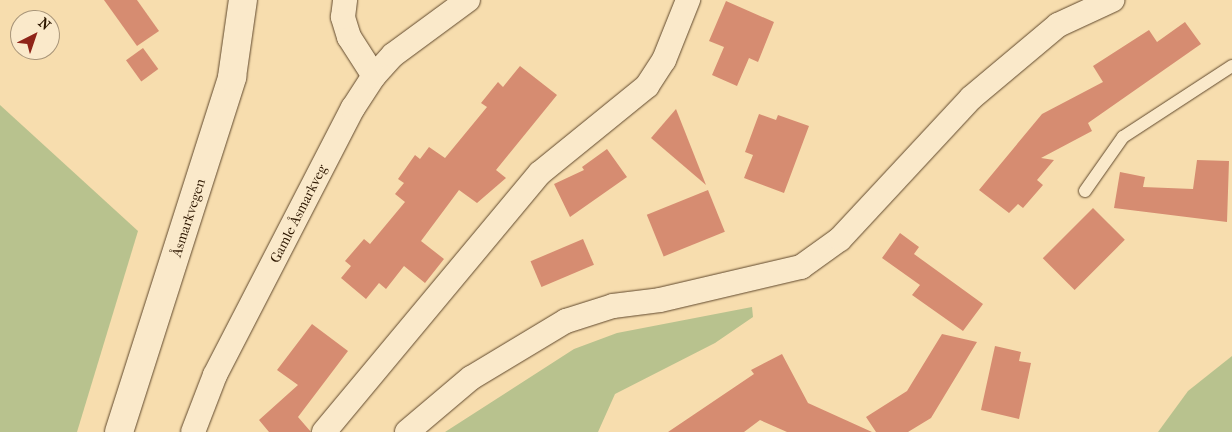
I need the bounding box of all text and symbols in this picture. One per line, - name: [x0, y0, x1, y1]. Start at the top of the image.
- north arrow: [10, 10, 60, 60]
- text: N: [35, 14, 54, 34]
- street label: Gamle Åsmarkveg: [267, 162, 331, 266]
- street label: Åsmarkvegen: [168, 177, 210, 259]

